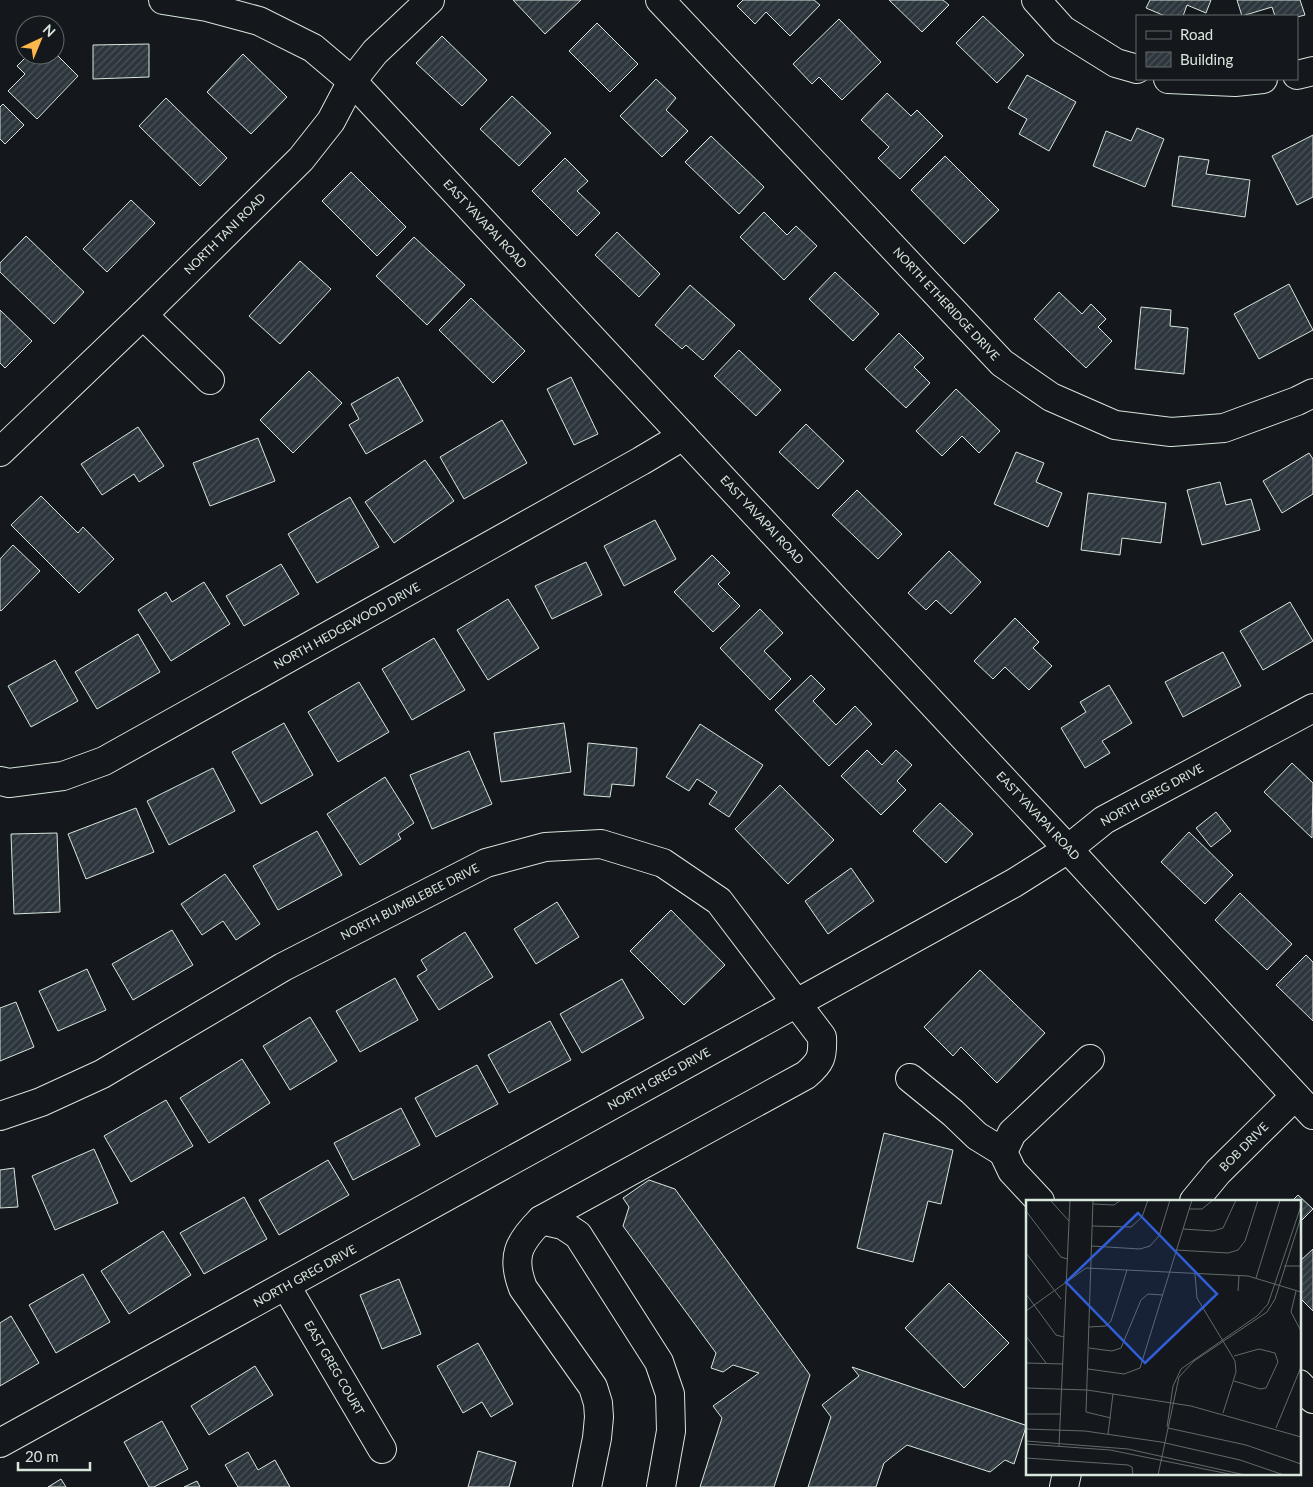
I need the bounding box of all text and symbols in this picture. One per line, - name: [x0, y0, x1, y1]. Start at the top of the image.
- north arrow: [15, 15, 65, 65]
- legend: [1136, 15, 1298, 80]
- text: N: [40, 20, 59, 40]
- text: Road: [1180, 25, 1213, 43]
- text: Building: [1180, 50, 1233, 68]
- street label: EAST YAVAPAI ROAD: [440, 176, 530, 271]
- street label: NORTH TANI ROAD: [181, 190, 268, 277]
- street label: NORTH ETHERIDGE DRIVE: [890, 244, 1003, 363]
- street label: EAST YAVAPAI ROAD: [717, 472, 807, 567]
- street label: NORTH HEDGEWOOD DRIVE: [271, 579, 423, 672]
- street label: NORTH GREG DRIVE: [1098, 760, 1206, 829]
- street label: EAST YAVAPAI ROAD: [993, 768, 1083, 863]
- street label: NORTH BUMBLEBEE DRIVE: [338, 860, 482, 943]
- street label: NORTH GREG DRIVE: [605, 1044, 713, 1113]
- street label: BOB DRIVE: [1216, 1119, 1271, 1174]
- inset map: [1026, 1200, 1300, 1474]
- street label: NORTH GREG DRIVE: [251, 1241, 359, 1310]
- street label: EAST GREG COURT: [301, 1318, 368, 1418]
- scale bar: [18, 1440, 90, 1472]
- text: 20 m: [25, 1447, 59, 1465]

